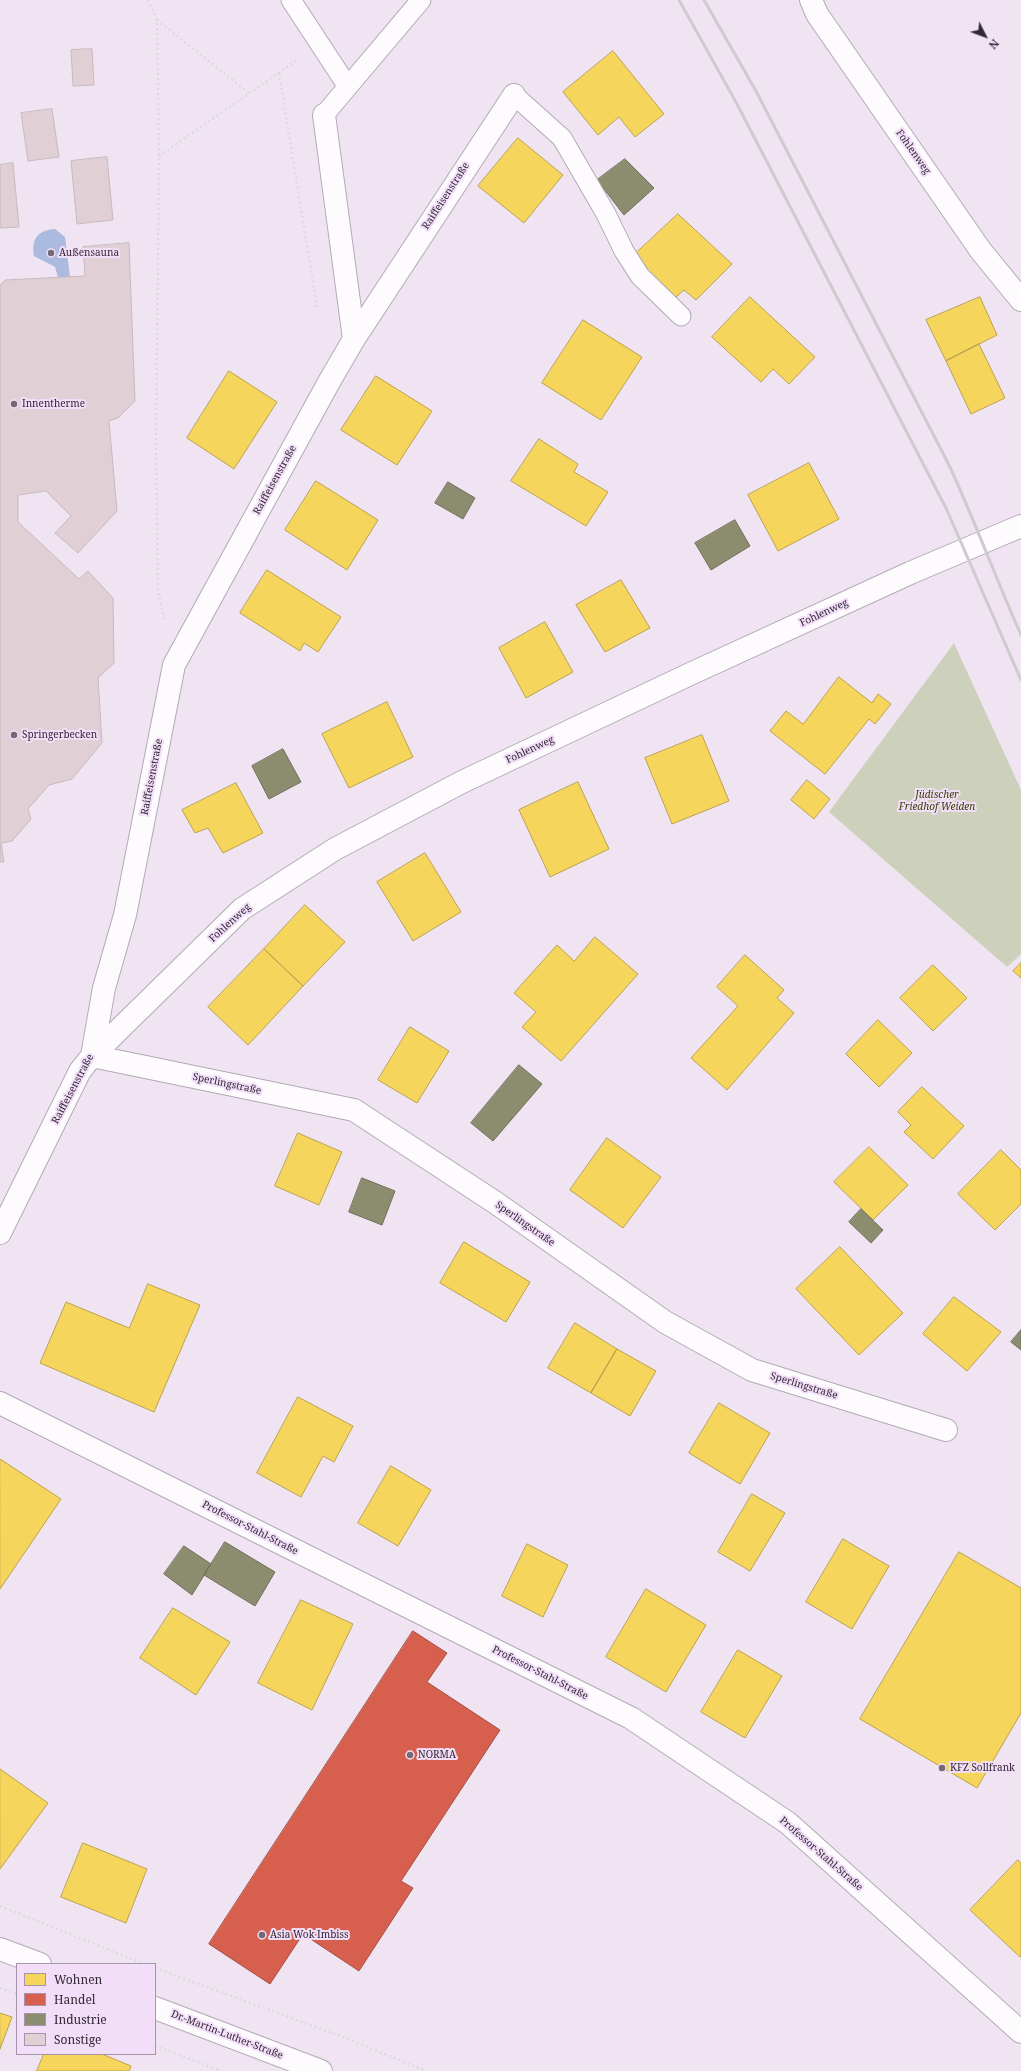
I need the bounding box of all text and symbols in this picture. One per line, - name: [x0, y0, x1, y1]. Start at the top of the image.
- north arrow: [965, 16, 1005, 56]
- text: N: [986, 36, 1003, 53]
- street label: Fohlenweg: [893, 127, 933, 177]
- street label: Raiffeisenstraße: [420, 160, 472, 232]
- place label: Außensauna: [59, 247, 119, 259]
- marker: Außensauna: [46, 248, 56, 258]
- place label: Innentherme: [22, 398, 85, 410]
- marker: Innentherme: [9, 399, 19, 409]
- street label: Raiffeisenstraße: [251, 443, 299, 517]
- street label: Fohlenweg: [798, 597, 850, 629]
- place label: Springerbecken: [22, 729, 97, 741]
- marker: Springerbecken: [9, 730, 19, 740]
- street label: Fohlenweg: [504, 734, 556, 766]
- street label: Raiffeisenstraße: [139, 738, 165, 816]
- park label: Jüdischer Friedhof Weiden: [899, 789, 975, 812]
- street label: Fohlenweg: [207, 901, 253, 945]
- street label: Raiffeisenstraße: [50, 1052, 96, 1126]
- street label: Sperlingstraße: [192, 1071, 262, 1097]
- street label: Sperlingstraße: [493, 1199, 557, 1249]
- street label: Sperlingstraße: [769, 1370, 839, 1402]
- street label: Professor-Stahl-Straße: [200, 1499, 300, 1557]
- street label: Professor-Stahl-Straße: [490, 1644, 590, 1702]
- place label: NORMA: [418, 1749, 456, 1761]
- marker: NORMA: [405, 1750, 415, 1760]
- place label: KFZ Sollfrank: [950, 1762, 1015, 1774]
- marker: KFZ Sollfrank: [937, 1763, 947, 1773]
- street label: Professor-Stahl-Straße: [777, 1815, 865, 1893]
- place label: Asia Wok Imbiss: [270, 1929, 349, 1941]
- marker: Asia Wok Imbiss: [257, 1930, 267, 1940]
- legend: [16, 1963, 156, 2055]
- text: Wohnen: [54, 1971, 102, 1988]
- text: Handel: [54, 1991, 96, 2008]
- street label: Dr.-Martin-Luther-Straße: [169, 2008, 285, 2062]
- text: Industrie: [54, 2011, 107, 2028]
- text: Sonstige: [54, 2031, 102, 2048]

